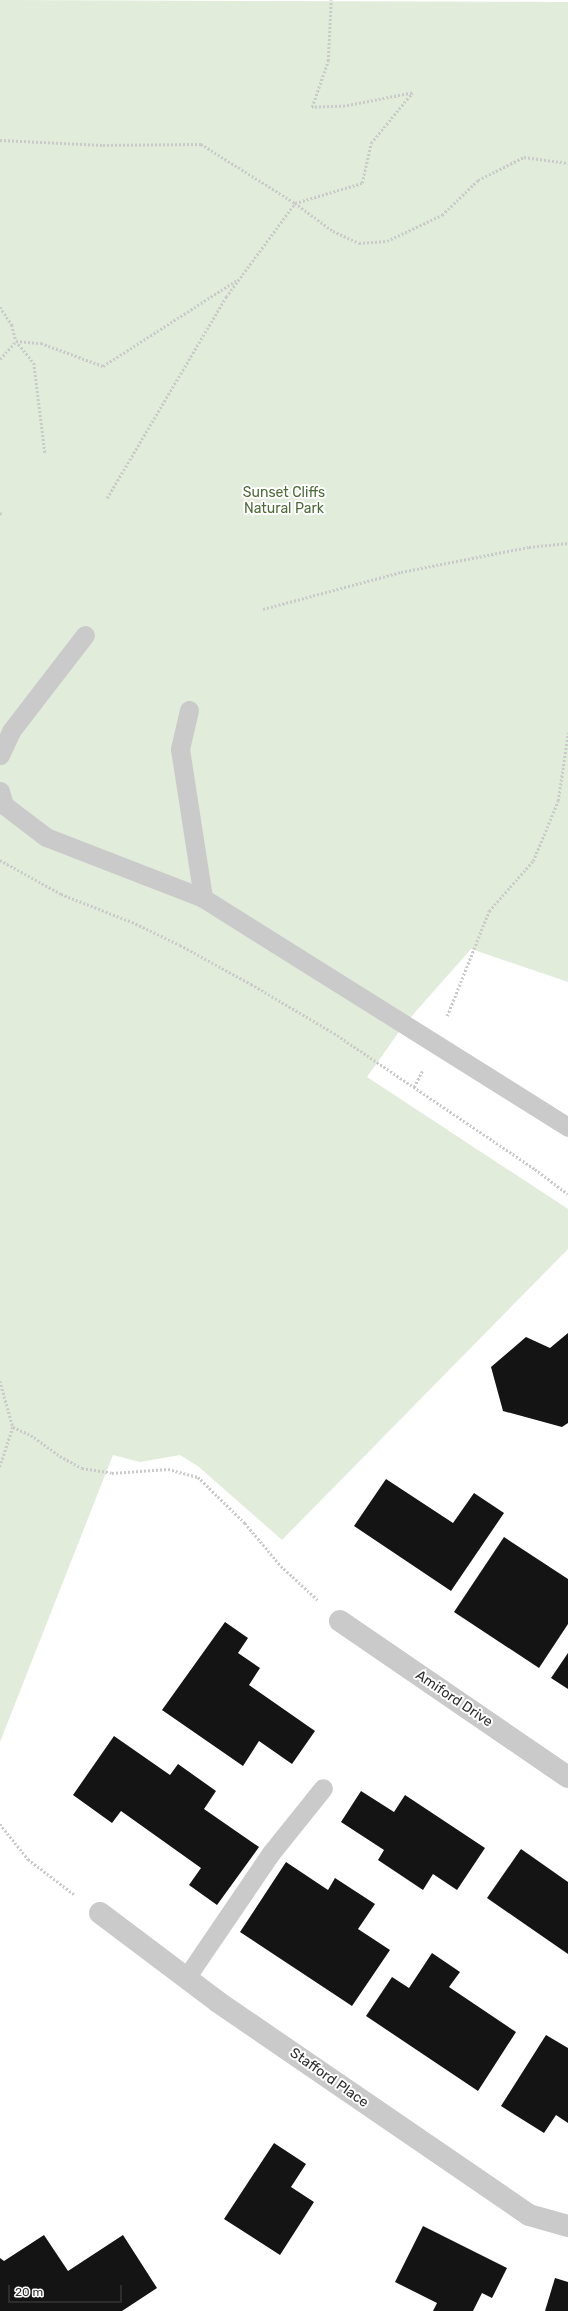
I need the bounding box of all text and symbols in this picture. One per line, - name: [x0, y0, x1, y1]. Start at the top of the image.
- park label: Sunset Cliffs Natural Park: [243, 485, 325, 518]
- street label: Amiford Drive: [412, 1667, 496, 1731]
- street label: Stafford Place: [286, 2045, 372, 2111]
- scale bar: [10, 2277, 124, 2303]
- text: 20 m: [15, 2285, 43, 2299]

